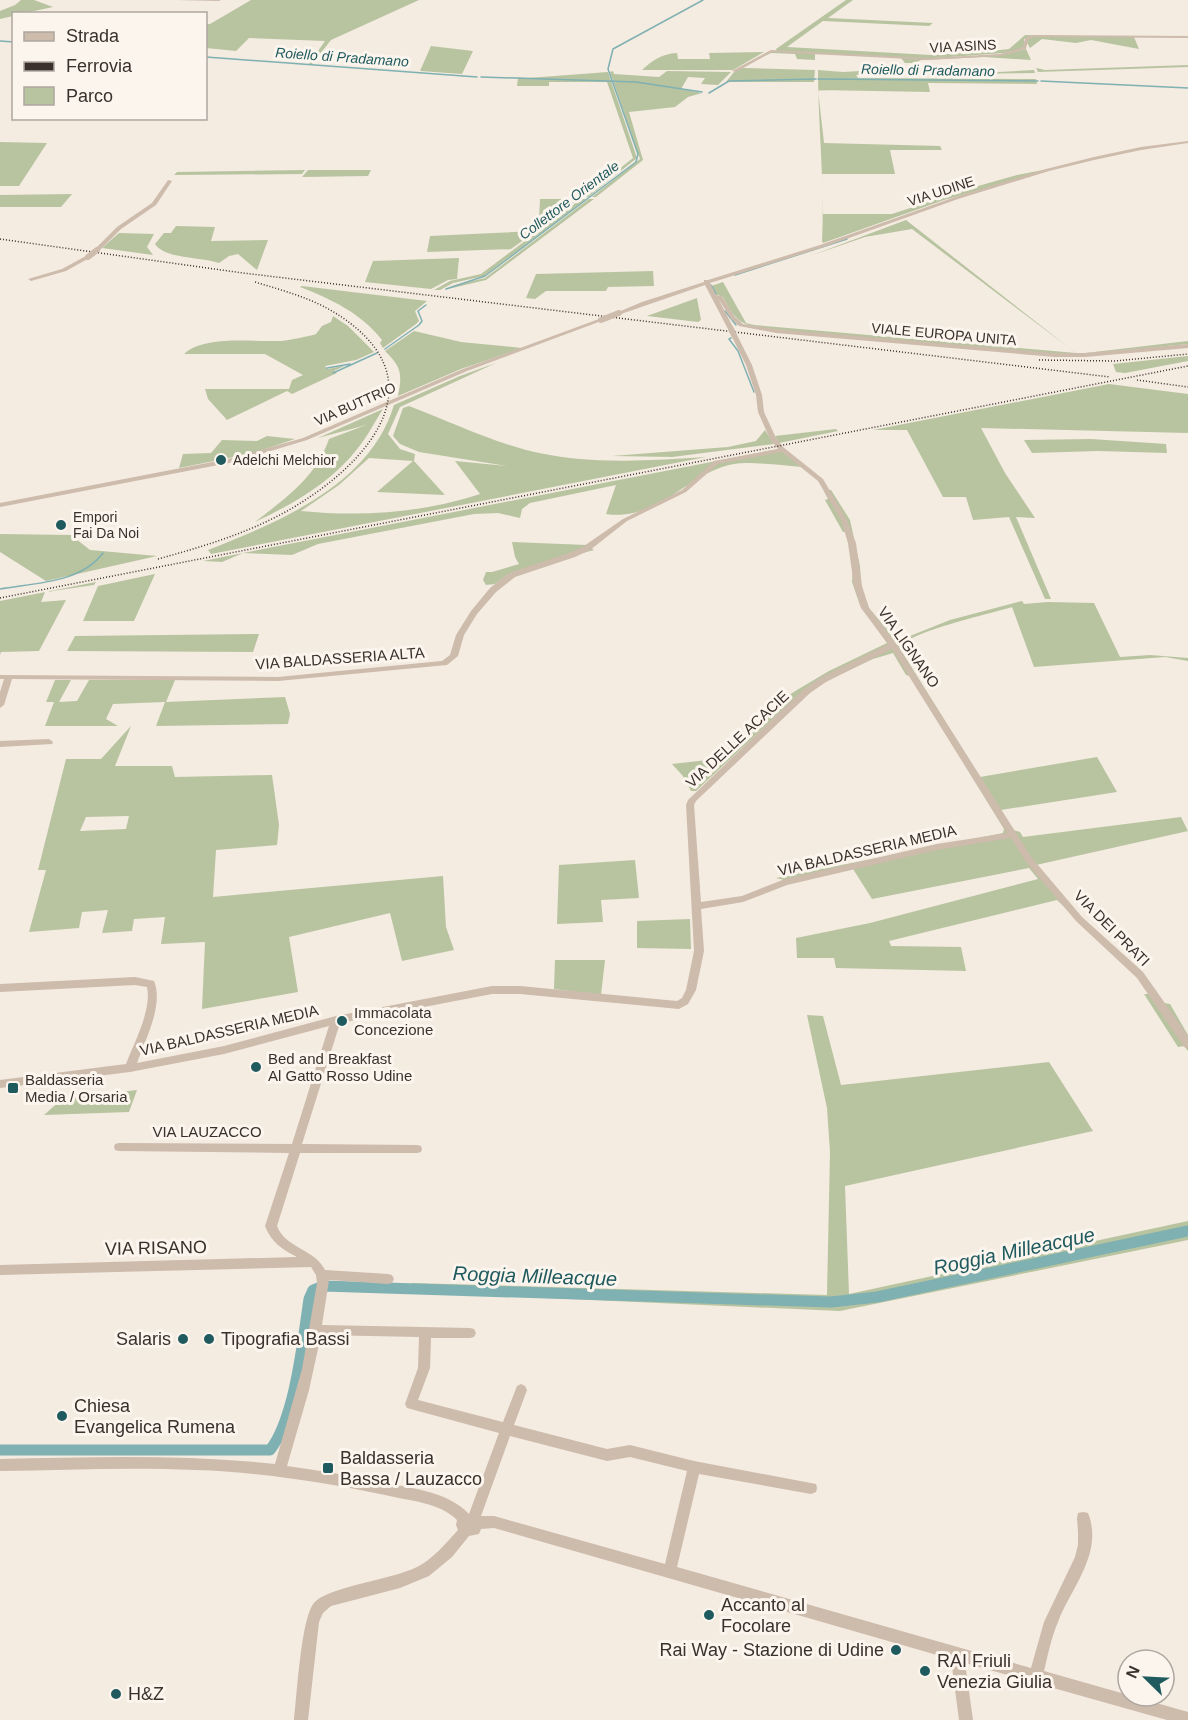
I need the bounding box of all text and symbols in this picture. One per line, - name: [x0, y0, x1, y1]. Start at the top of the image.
- legend: [12, 12, 207, 120]
- text: Strada: [66, 26, 120, 46]
- street label: VIA ASINS: [929, 36, 997, 56]
- water label: Roiello di Pradamano: [275, 44, 410, 70]
- text: Ferrovia: [66, 56, 133, 76]
- water label: Roiello di Pradamano: [861, 61, 995, 79]
- text: Parco: [66, 86, 113, 106]
- water label: Collettore Orientale: [516, 157, 622, 243]
- street label: VIA UDINE: [906, 173, 976, 209]
- street label: VIALE EUROPA UNITA: [871, 320, 1018, 348]
- street label: VIA BUTTRIO: [312, 379, 398, 429]
- place label: Adelchi Melchior: [233, 452, 336, 468]
- marker: Adelchi Melchior: [214, 453, 228, 467]
- place label: Empori Fai Da Noi: [73, 509, 139, 541]
- marker: Empori Fai Da Noi: [54, 518, 68, 532]
- street label: VIA LIGNANO: [875, 603, 943, 691]
- street label: VIA BALDASSERIA ALTA: [255, 644, 425, 672]
- street label: VIA DELLE ACACIE: [682, 687, 792, 791]
- street label: VIA BALDASSERIA MEDIA: [776, 821, 958, 879]
- street label: VIA DEI PRATI: [1071, 887, 1153, 969]
- street label: VIA BALDASSERIA MEDIA: [138, 1001, 320, 1059]
- place label: Immacolata Concezione: [354, 1004, 433, 1038]
- marker: Immacolata Concezione: [335, 1014, 349, 1028]
- place label: Bed and Breakfast Al Gatto Rosso Udine: [268, 1050, 412, 1084]
- marker: Bed and Breakfast Al Gatto Rosso Udine: [249, 1060, 263, 1074]
- place label: Baldasseria Media / Orsaria: [25, 1071, 128, 1105]
- marker: Baldasseria Media / Orsaria: [6, 1081, 20, 1095]
- street label: VIA LAUZACCO: [152, 1123, 262, 1140]
- water label: Roggia Milleacque: [931, 1223, 1097, 1279]
- street label: VIA RISANO: [105, 1237, 207, 1259]
- water label: Roggia Milleacque: [452, 1262, 618, 1290]
- place label: Salaris: [116, 1329, 171, 1349]
- place label: Tipografia Bassi: [221, 1329, 349, 1349]
- marker: Salaris: [176, 1332, 190, 1346]
- marker: Tipografia Bassi: [202, 1332, 216, 1346]
- place label: Chiesa Evangelica Rumena: [74, 1396, 236, 1437]
- marker: Chiesa Evangelica Rumena: [55, 1409, 69, 1423]
- place label: Baldasseria Bassa / Lauzacco: [340, 1448, 482, 1489]
- marker: Baldasseria Bassa / Lauzacco: [321, 1461, 335, 1475]
- place label: Accanto al Focolare: [721, 1595, 805, 1636]
- marker: Accanto al Focolare: [702, 1608, 716, 1622]
- place label: Rai Way - Stazione di Udine: [660, 1640, 884, 1660]
- marker: Rai Way - Stazione di Udine: [889, 1643, 903, 1657]
- north arrow: [1116, 1648, 1176, 1708]
- place label: RAI Friuli Venezia Giulia: [937, 1651, 1053, 1692]
- text: N: [1123, 1663, 1143, 1681]
- marker: RAI Friuli Venezia Giulia: [918, 1664, 932, 1678]
- place label: H&Z: [128, 1684, 164, 1704]
- marker: H&Z: [109, 1687, 123, 1701]

